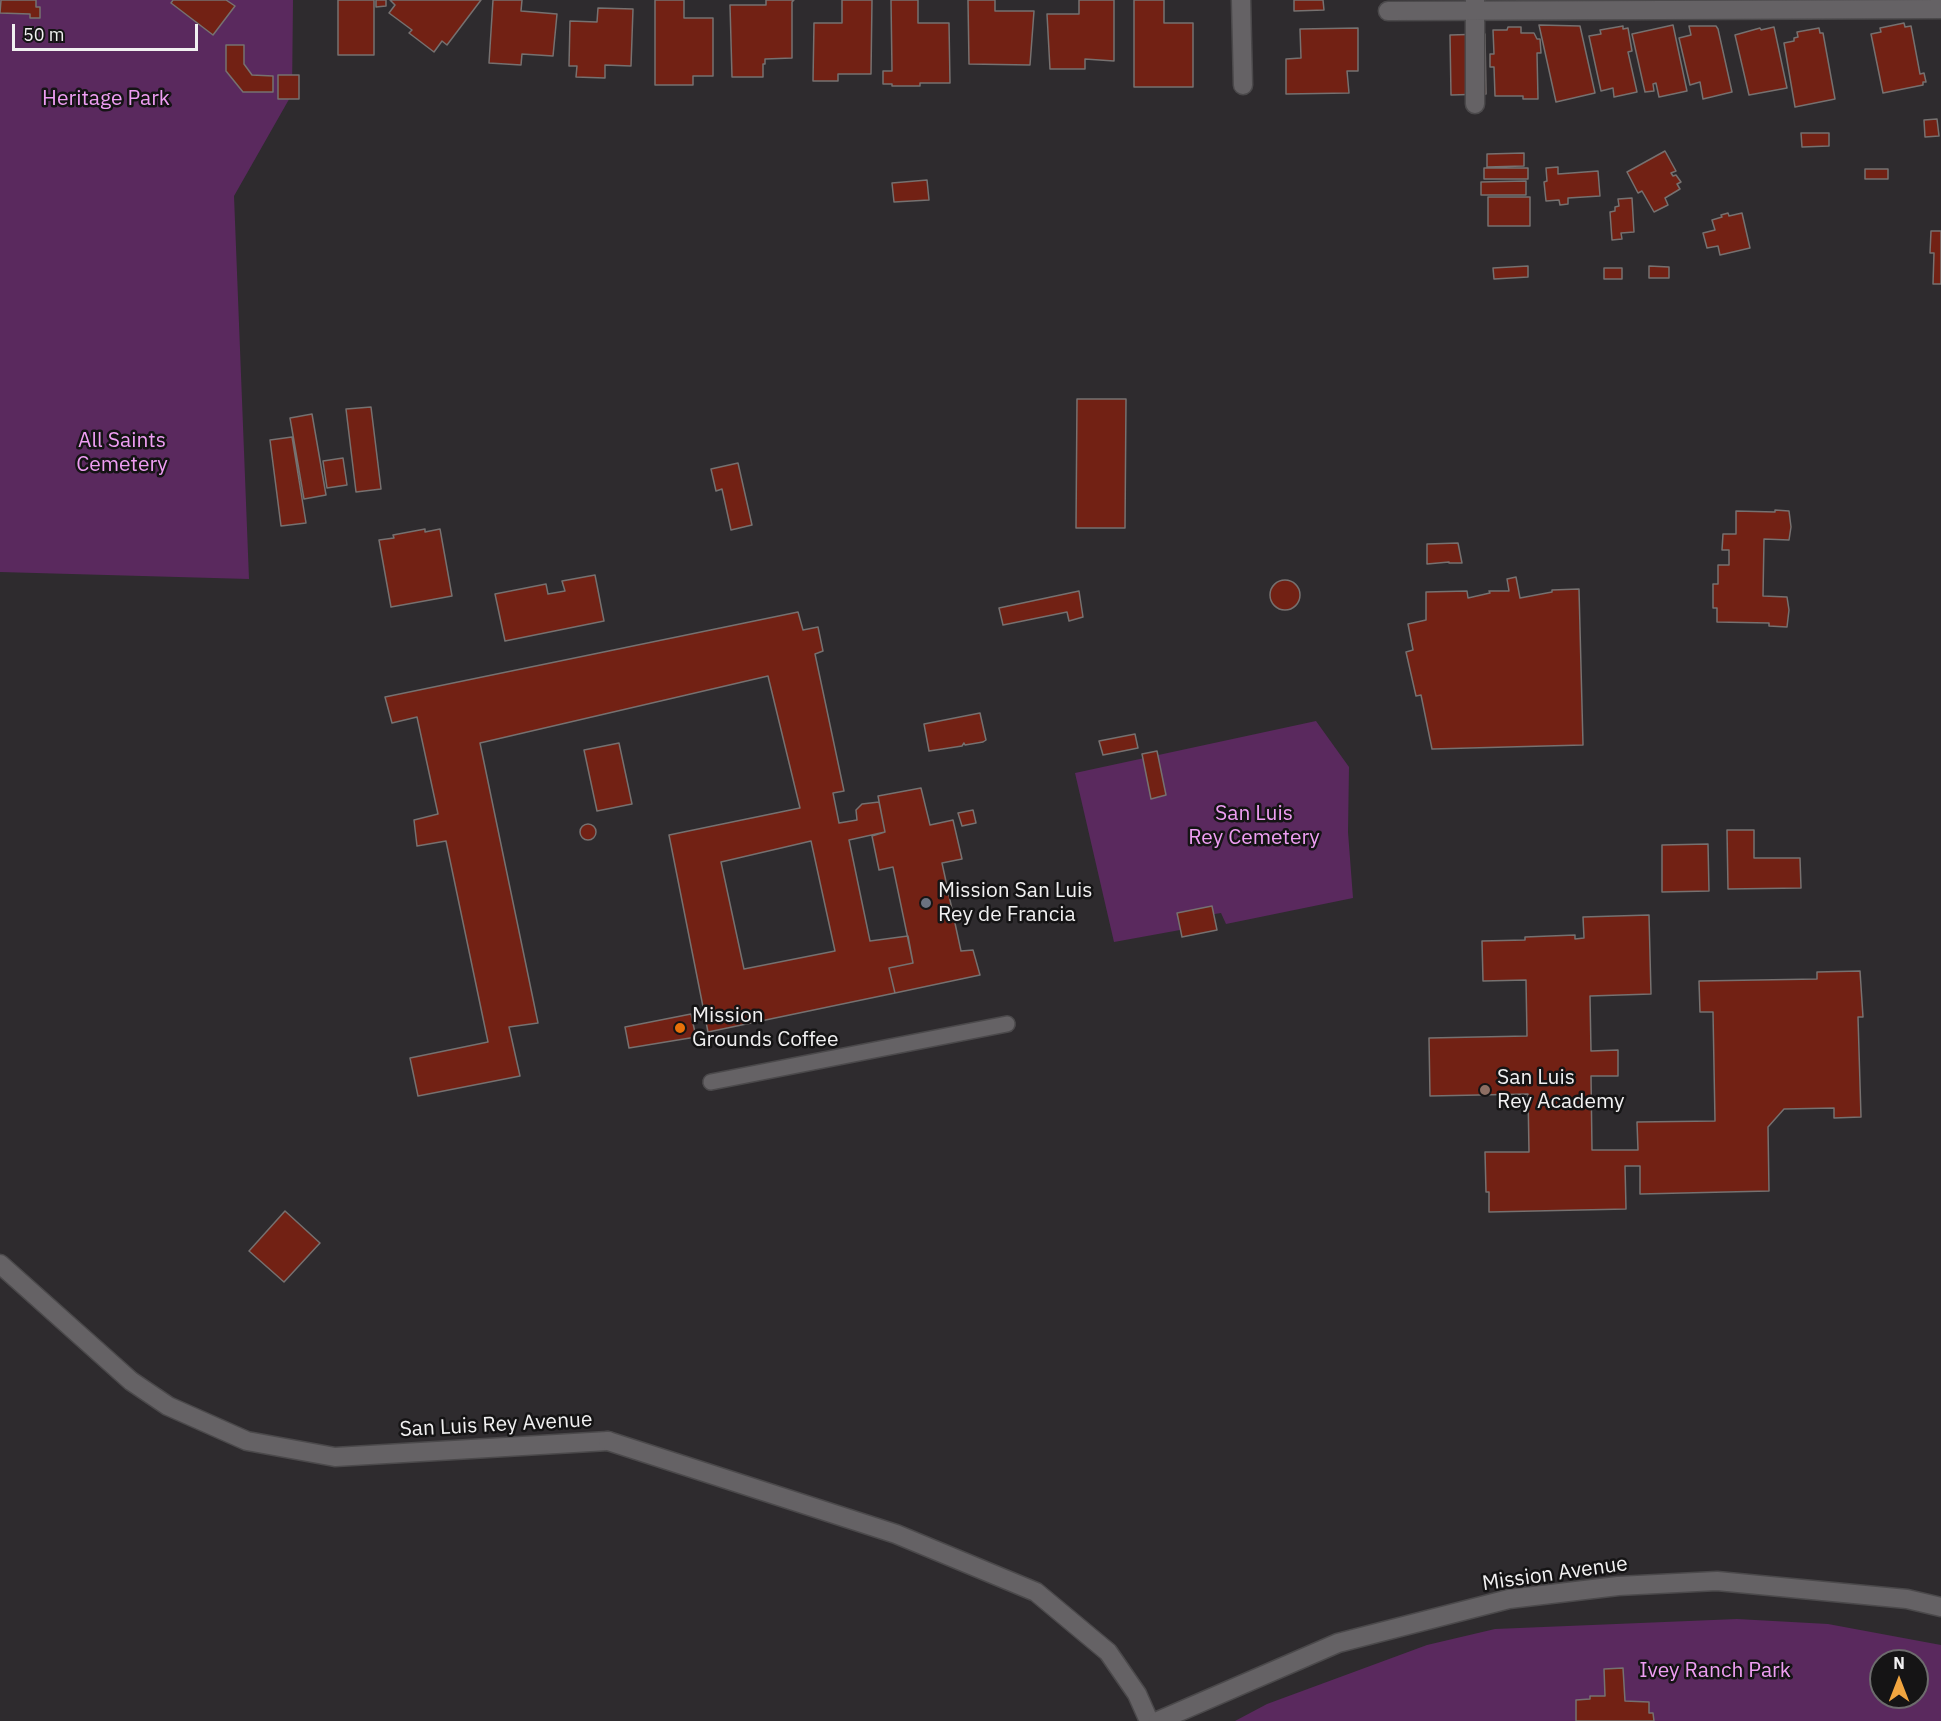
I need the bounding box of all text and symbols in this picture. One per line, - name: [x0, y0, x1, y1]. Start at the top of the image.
- scale bar: [15, 12, 201, 50]
- text: 50 m: [23, 23, 65, 46]
- park label: Heritage Park: [42, 86, 170, 112]
- park label: All Saints Cemetery: [76, 428, 168, 478]
- park label: San Luis Rey Cemetery: [1188, 801, 1320, 851]
- place label: Mission San Luis Rey de Francia: [938, 878, 1093, 928]
- marker: Mission San Luis Rey de Francia: [919, 896, 933, 910]
- place label: Mission Grounds Coffee: [692, 1003, 838, 1053]
- marker: Mission Grounds Coffee: [673, 1021, 687, 1035]
- place label: San Luis Rey Academy: [1497, 1065, 1625, 1115]
- marker: San Luis Rey Academy: [1478, 1083, 1492, 1097]
- street label: San Luis Rey Avenue: [399, 1407, 593, 1443]
- street label: Mission Avenue: [1481, 1551, 1629, 1597]
- north arrow: [1869, 1649, 1929, 1709]
- text: N: [1893, 1653, 1905, 1673]
- park label: Ivey Ranch Park: [1639, 1658, 1791, 1684]

